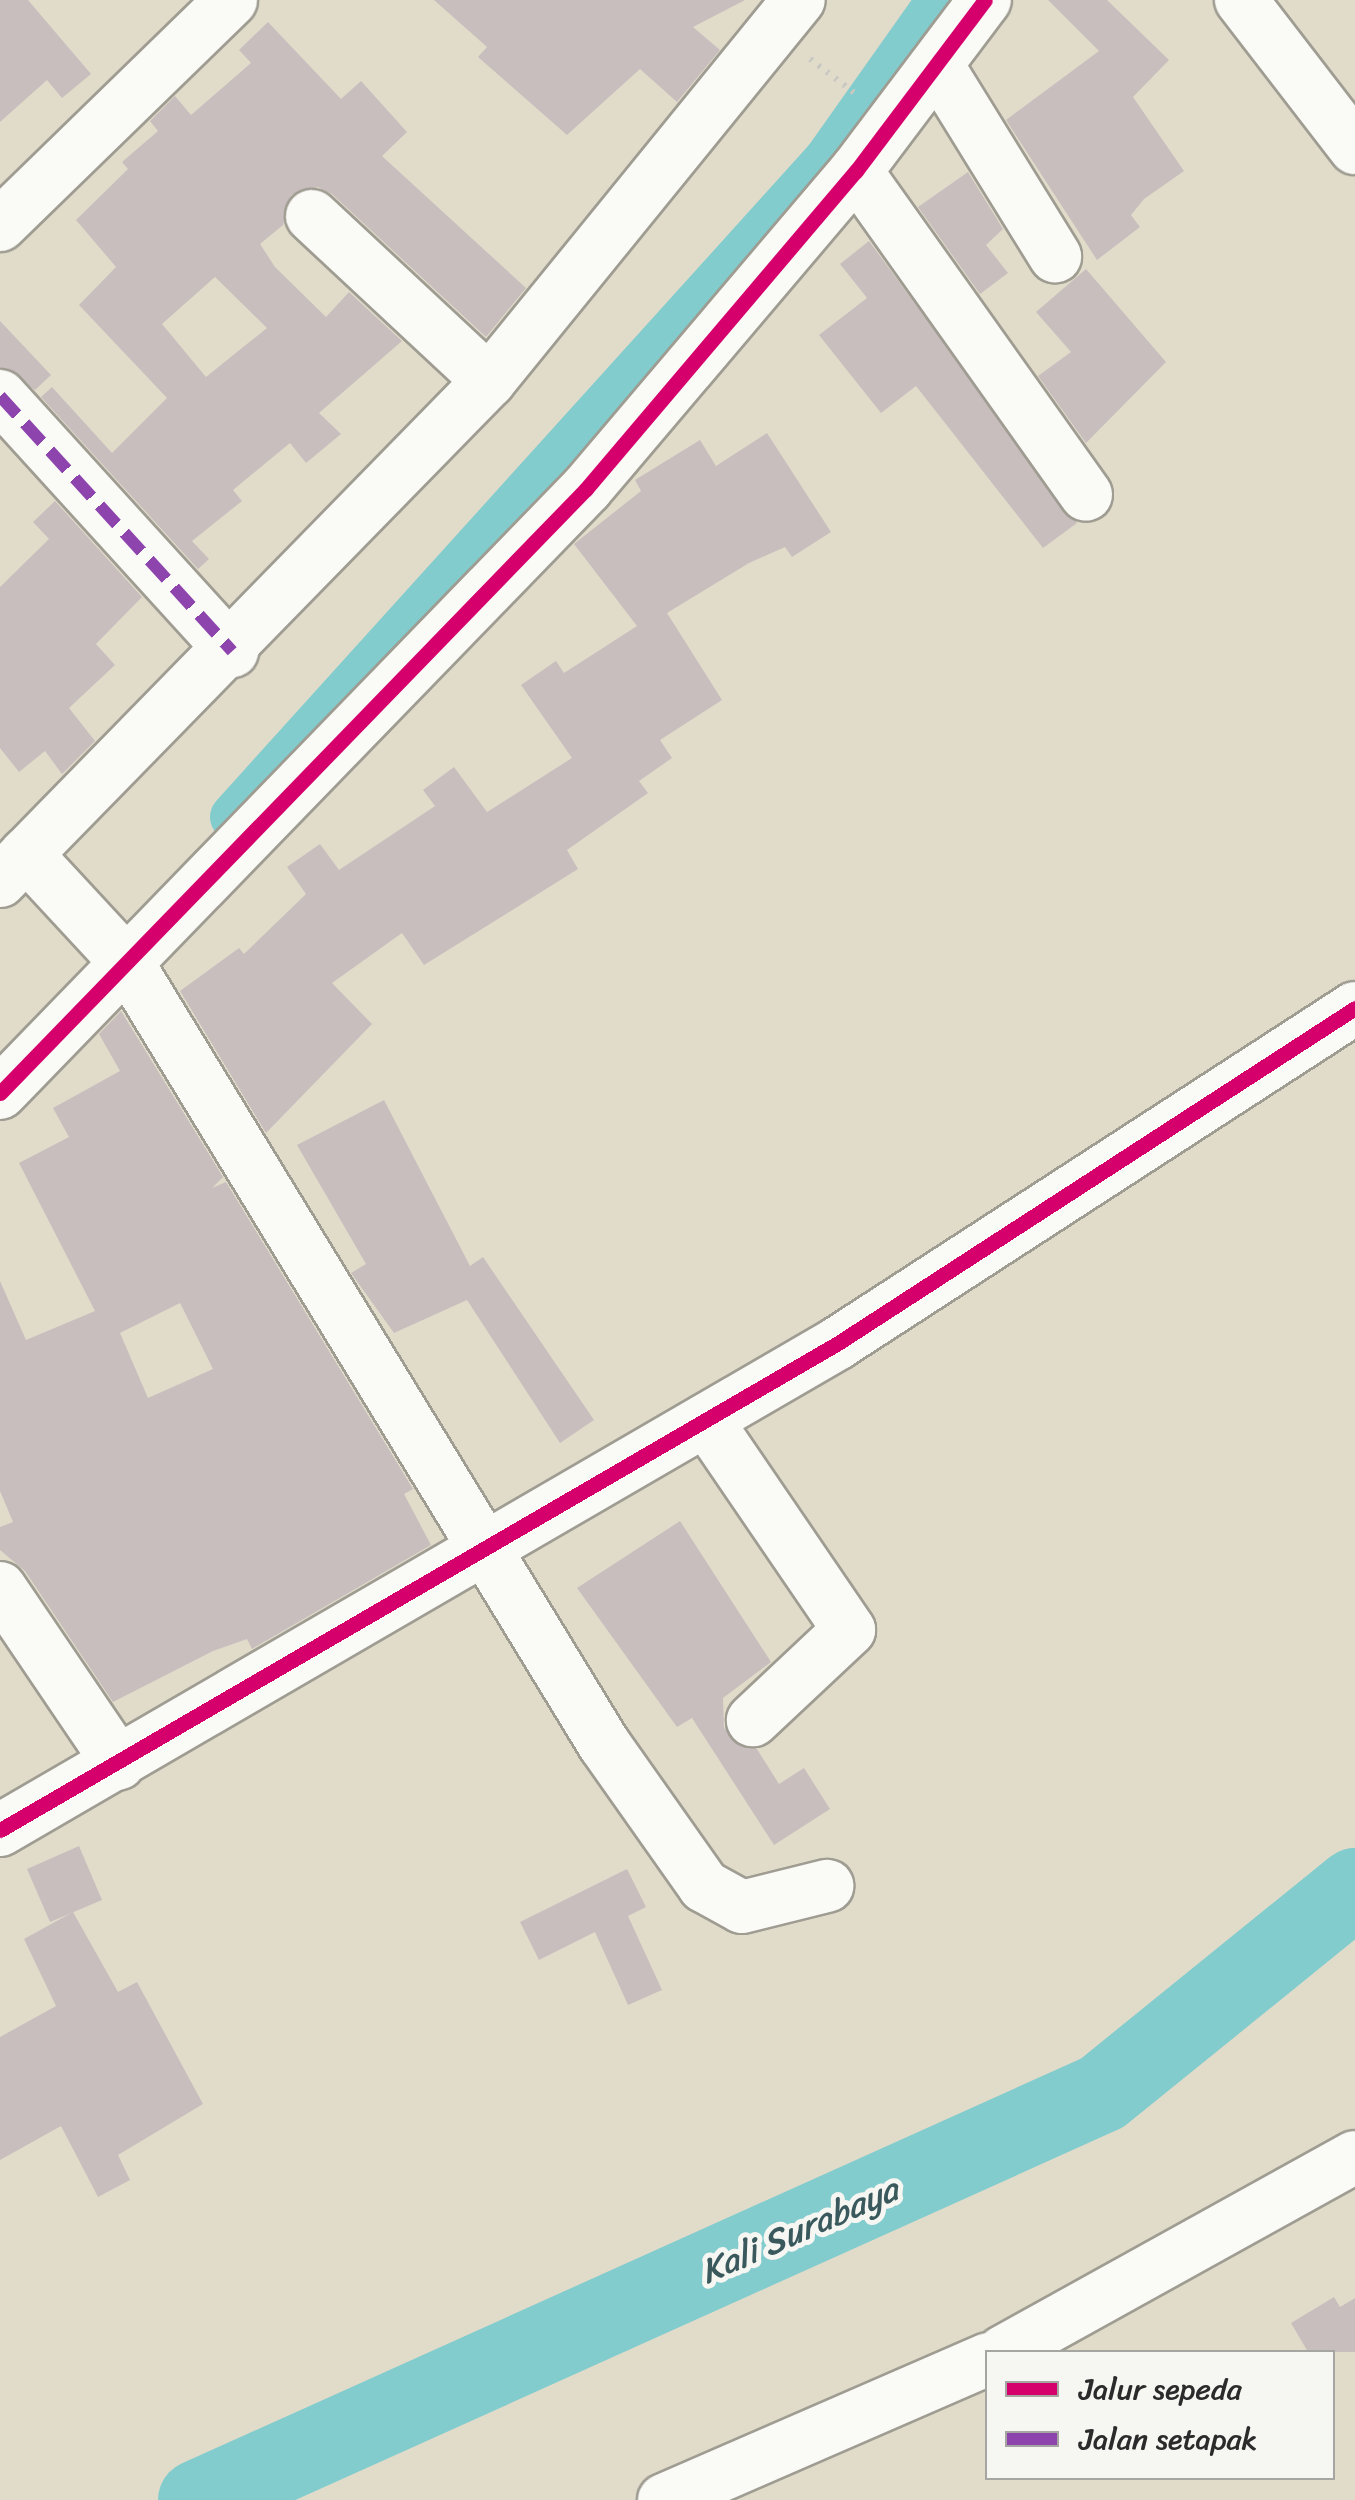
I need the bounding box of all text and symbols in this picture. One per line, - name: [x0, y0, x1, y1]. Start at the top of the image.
- water label: Kali Surabaya: [694, 2168, 904, 2292]
- legend: [985, 2350, 1335, 2480]
- text: Jalur sepeda: [1079, 2362, 1242, 2416]
- text: Jalan setapak: [1079, 2412, 1257, 2466]

